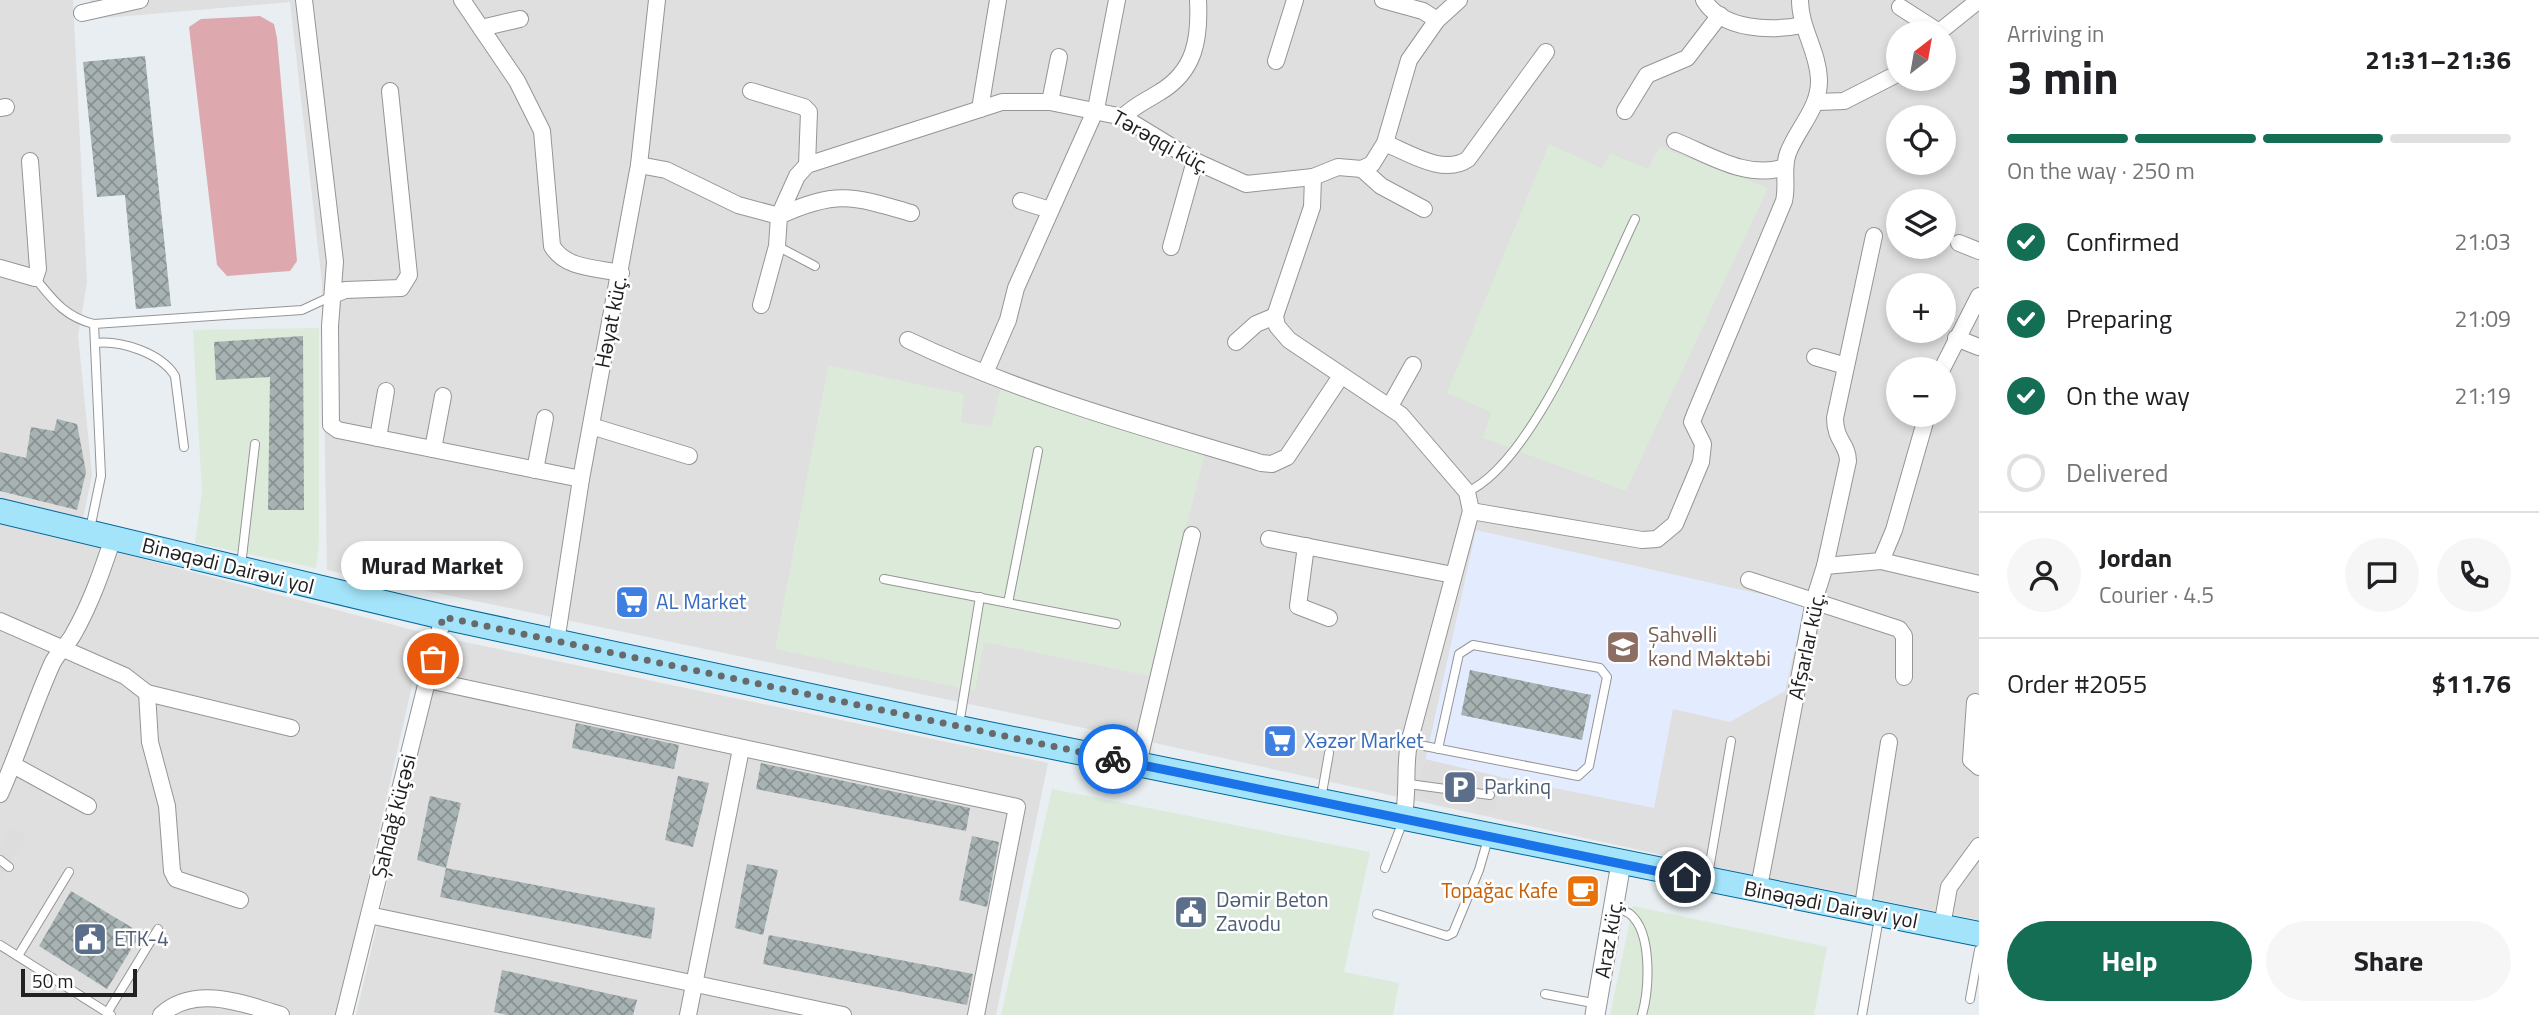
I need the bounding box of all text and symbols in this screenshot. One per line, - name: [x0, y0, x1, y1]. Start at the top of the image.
- text: Arriving in: [2007, 16, 2104, 51]
- north arrow: [1886, 21, 1956, 91]
- map controls: [1886, 21, 1956, 427]
- text: 21:31–21:36: [2365, 40, 2511, 79]
- text: 3 min: [2007, 42, 2119, 112]
- street label: Tərəqqi küç.: [1107, 101, 1216, 181]
- button: locate: [1886, 105, 1956, 175]
- text: On the way · 250 m: [2007, 153, 2195, 188]
- button: layers: [1886, 189, 1956, 259]
- text: Confirmed: [2066, 222, 2180, 261]
- icon: check: [2007, 223, 2045, 261]
- text: 21:03: [2454, 224, 2511, 259]
- street label: Həyat küç.: [585, 273, 635, 371]
- button: +: [1886, 273, 1956, 343]
- text: Preparing: [2066, 299, 2172, 338]
- icon: check: [2007, 300, 2045, 338]
- text: 21:09: [2454, 301, 2511, 336]
- button: −: [1886, 357, 1956, 427]
- text: On the way: [2066, 376, 2190, 415]
- icon: check: [2007, 377, 2045, 415]
- text: 21:19: [2454, 378, 2511, 413]
- text: Delivered: [2066, 453, 2169, 492]
- street label: Binəqədi Dairəvi yol: [139, 528, 318, 602]
- button: person: [2007, 538, 2081, 612]
- text: Jordan: [2099, 538, 2172, 577]
- button: chat: [2345, 538, 2419, 612]
- button: phone: [2437, 538, 2511, 612]
- callout: Murad Market: [342, 540, 524, 589]
- text: Murad Market: [361, 548, 503, 583]
- text: Courier · 4.5: [2099, 577, 2214, 612]
- supermarket icon: AL Market: [613, 583, 651, 621]
- place label: AL Market: [656, 585, 747, 617]
- street label: Afşarlar küç.: [1779, 589, 1833, 702]
- place label: Şahvəlli kənd Məktəbi: [1648, 618, 1771, 674]
- school or university icon: Şahvəlli kənd Məktəbi: [1604, 628, 1642, 666]
- pin: [403, 629, 463, 689]
- icon: bag: [414, 640, 452, 678]
- text: Order #2055: [2007, 664, 2147, 703]
- text: $11.76: [2432, 664, 2511, 703]
- supermarket icon: Xəzər Market: [1261, 722, 1299, 760]
- courier: [1078, 724, 1148, 794]
- place label: Xəzər Market: [1304, 724, 1424, 756]
- icon: bike: [1094, 740, 1132, 778]
- street label: Şahdağ küçəsi: [362, 750, 424, 881]
- parking icon: Parkinq: [1441, 768, 1479, 806]
- place label: Parkinq: [1484, 770, 1551, 802]
- pin: [1655, 847, 1715, 907]
- icon: home: [1666, 858, 1704, 896]
- street label: Binəqədi Dairəvi yol: [1742, 871, 1921, 937]
- cafe icon: Topağac Kafe: [1564, 872, 1602, 910]
- place label: Topağac Kafe: [1441, 874, 1558, 906]
- place label: Dəmir Beton Zavodu: [1216, 883, 1328, 939]
- public building icon: Dəmir Beton Zavodu: [1172, 893, 1210, 931]
- street label: Araz küç.: [1585, 897, 1631, 981]
- public building icon: ETK-4: [71, 920, 109, 958]
- button: Help: [2007, 921, 2252, 1001]
- button: Share: [2266, 921, 2511, 1001]
- place label: ETK-4: [114, 922, 169, 954]
- scale bar: [21, 966, 136, 998]
- text: 50 m: [32, 966, 73, 995]

